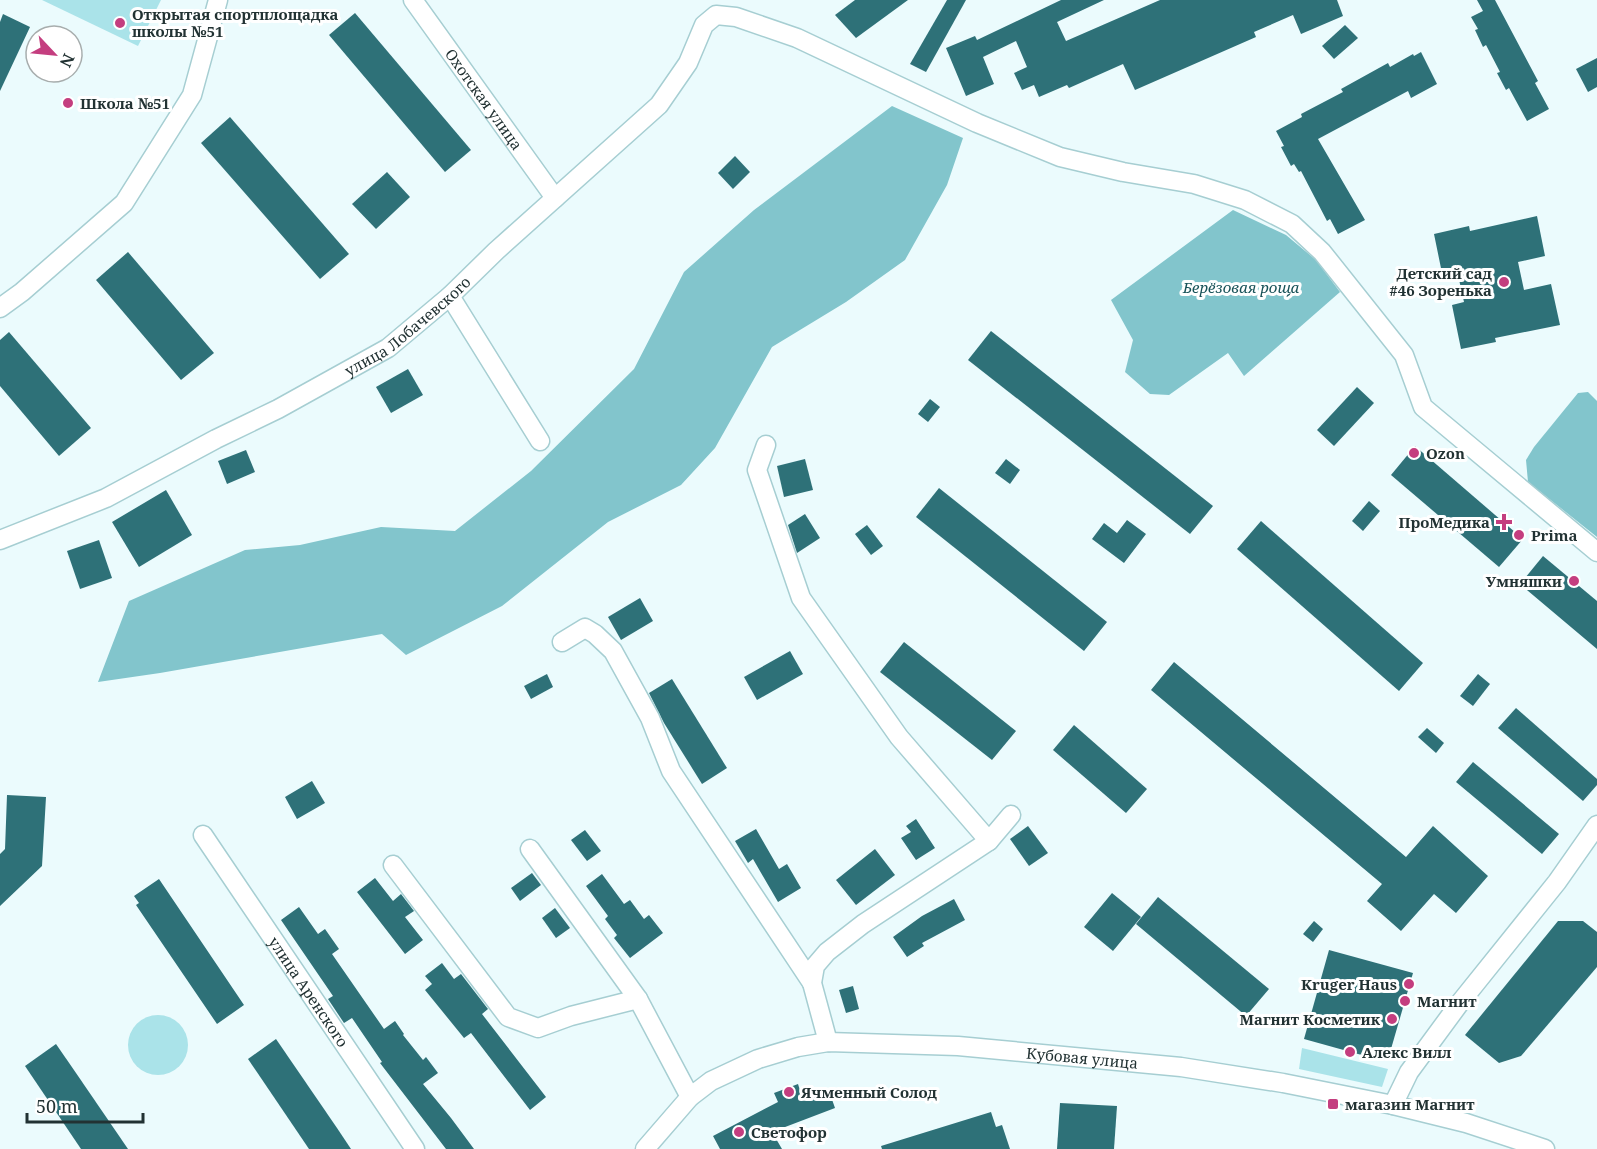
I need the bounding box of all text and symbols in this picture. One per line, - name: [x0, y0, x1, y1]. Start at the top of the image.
- place label: Открытая спортплощадка школы №51: [132, 4, 339, 41]
- marker: Открытая спортплощадка школы №51: [113, 16, 127, 30]
- north arrow: [24, 24, 84, 84]
- street label: Охотская улица: [441, 45, 527, 154]
- text: N: [55, 50, 80, 71]
- place label: Школа №51: [80, 93, 170, 113]
- marker: Школа №51: [61, 96, 75, 110]
- place label: Детский сад #46 Зоренька: [1389, 263, 1493, 300]
- street label: улица Лобачевского: [341, 272, 475, 380]
- marker: Детский сад #46 Зоренька: [1497, 275, 1511, 289]
- park label: Берёзовая роща: [1182, 277, 1300, 297]
- place label: Ozon: [1426, 443, 1465, 463]
- marker: Ozon: [1407, 446, 1421, 460]
- place label: ПроМедика: [1398, 512, 1490, 532]
- marker: ПроМедика: [1495, 513, 1513, 531]
- place label: Prima: [1531, 525, 1578, 545]
- marker: Prima: [1512, 528, 1526, 542]
- place label: Умняшки: [1486, 571, 1562, 591]
- marker: Умняшки: [1567, 574, 1581, 588]
- street label: улица Аренского: [264, 932, 353, 1051]
- place label: Kruger Haus: [1301, 974, 1397, 994]
- marker: Kruger Haus: [1402, 977, 1416, 991]
- place label: Магнит: [1417, 991, 1477, 1011]
- marker: Магнит: [1398, 994, 1412, 1008]
- place label: Магнит Косметик: [1240, 1009, 1381, 1029]
- marker: Магнит Косметик: [1385, 1012, 1399, 1026]
- street label: Кубовая улица: [1025, 1042, 1139, 1073]
- place label: Алекс Вилл: [1362, 1042, 1452, 1062]
- marker: Алекс Вилл: [1343, 1045, 1357, 1059]
- place label: Ячменный Солод: [800, 1082, 938, 1102]
- marker: Ячменный Солод: [782, 1085, 796, 1099]
- scale bar: [27, 1086, 142, 1124]
- text: 50 m: [36, 1094, 78, 1118]
- place label: магазин Магнит: [1345, 1094, 1475, 1114]
- marker: магазин Магнит: [1326, 1097, 1340, 1111]
- place label: Светофор: [751, 1122, 827, 1142]
- marker: Светофор: [732, 1125, 746, 1139]

